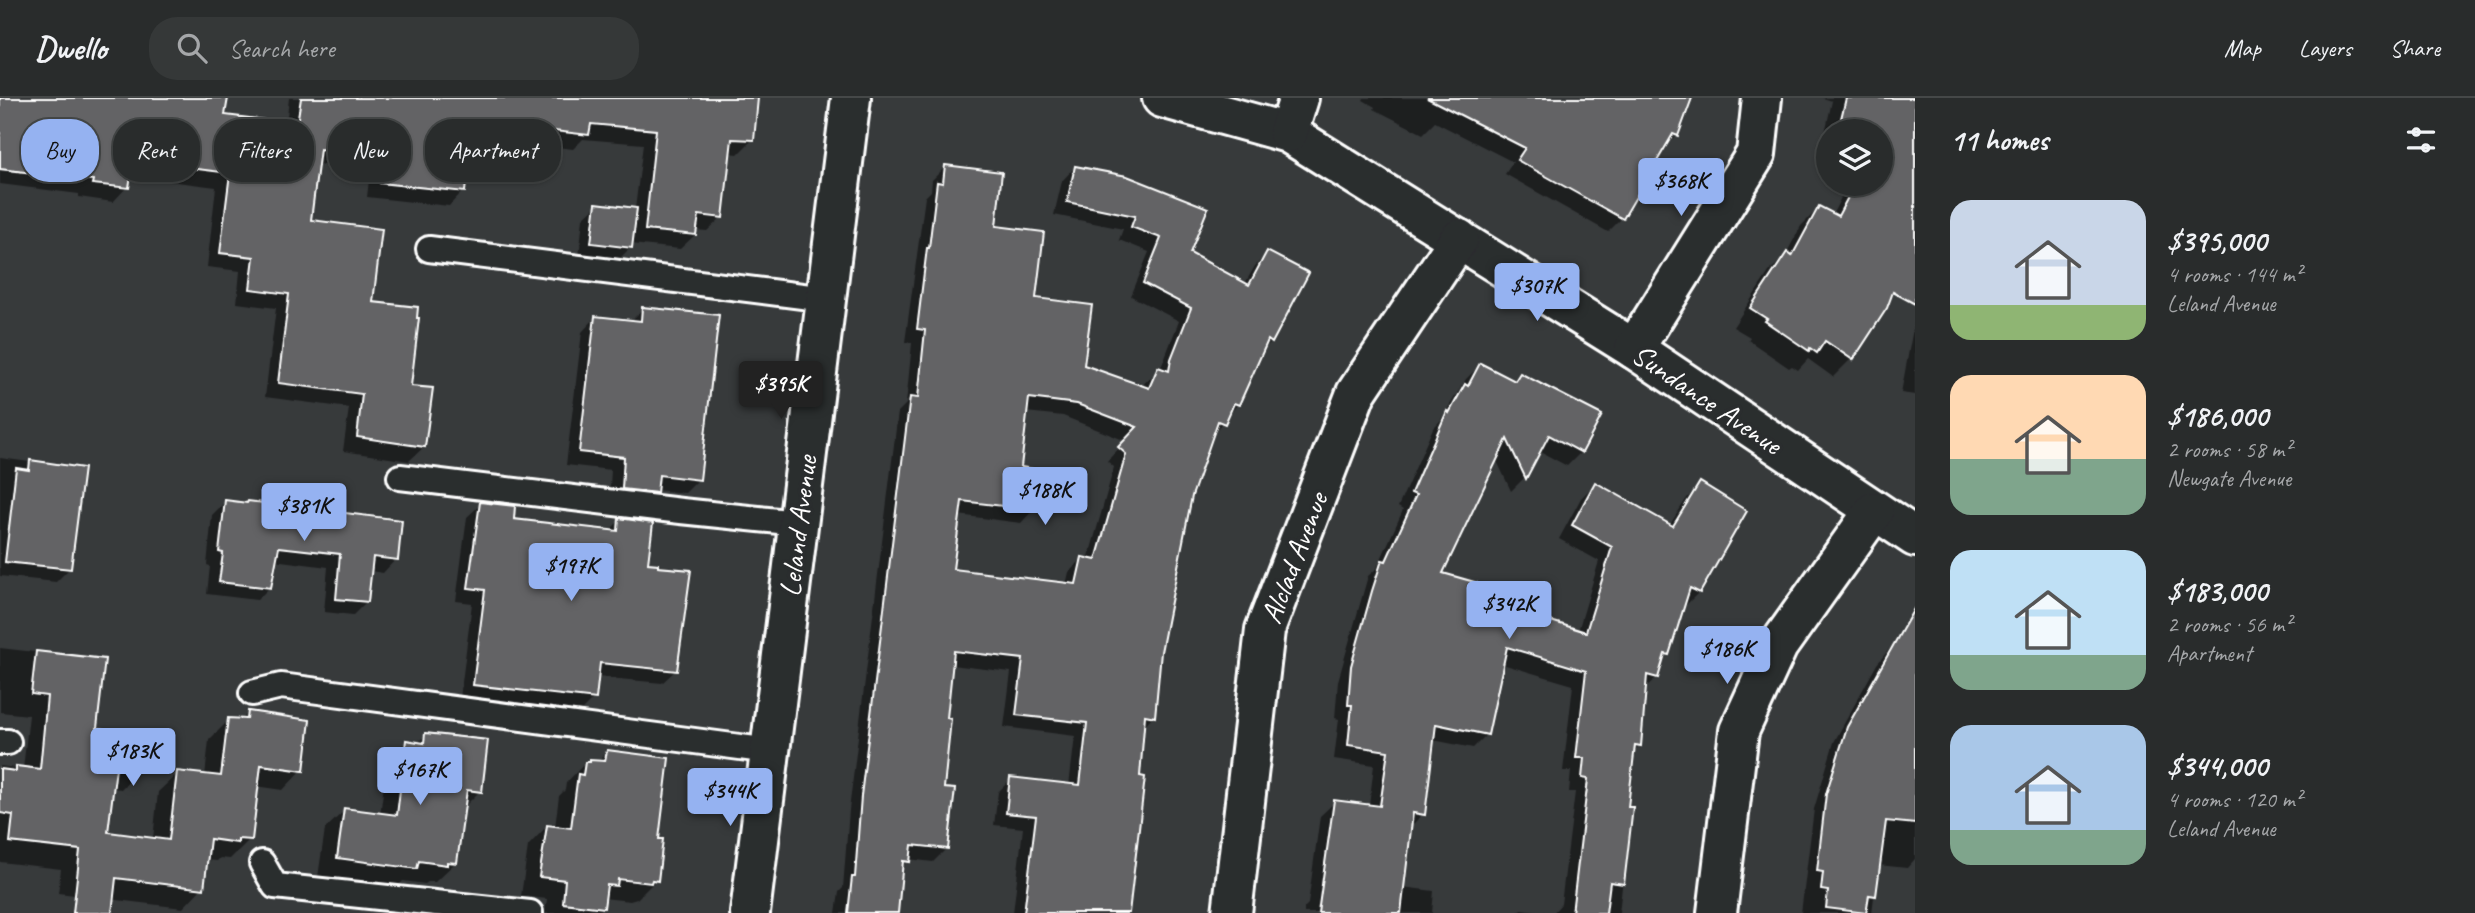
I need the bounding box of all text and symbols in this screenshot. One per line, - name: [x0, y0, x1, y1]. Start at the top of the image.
- search box: [149, 17, 639, 80]
- text: Dwello: [35, 27, 107, 69]
- icon: search: [173, 29, 211, 67]
- text: Search here: [229, 32, 335, 65]
- text: Map: [2224, 33, 2261, 63]
- text: Layers: [2299, 33, 2352, 63]
- text: Share: [2390, 33, 2440, 63]
- chip: Buy: [21, 119, 99, 182]
- chip: Rent: [113, 119, 200, 182]
- chip: Filters: [214, 119, 314, 182]
- chip: New: [328, 119, 411, 182]
- chip: Apartment: [425, 119, 561, 182]
- map controls: [1816, 119, 1893, 196]
- button: layers: [1816, 119, 1893, 196]
- text: 11 homes: [1950, 121, 2048, 159]
- icon: filters: [2402, 121, 2440, 159]
- pin: $368K: [1632, 158, 1730, 218]
- text: $368K: [1654, 166, 1708, 195]
- text: $395,000: [2167, 222, 2267, 260]
- icon: home: [2006, 228, 2090, 312]
- text: 4 rooms · 144 m²: [2167, 260, 2302, 289]
- pin: $307K: [1488, 264, 1586, 323]
- text: $307K: [1511, 271, 1564, 300]
- text: Leland Avenue: [2167, 289, 2275, 318]
- street label: Sundance Avenue: [1625, 335, 1791, 464]
- pin: $395K: [732, 362, 830, 421]
- text: $395K: [755, 369, 807, 398]
- text: $186,000: [2167, 397, 2268, 435]
- icon: home: [2006, 403, 2090, 487]
- text: 2 rooms · 58 m²: [2167, 435, 2291, 464]
- street label: Leland Avenue: [771, 451, 826, 598]
- text: Newgate Avenue: [2167, 464, 2291, 493]
- pin: $188K: [996, 468, 1094, 527]
- text: $188K: [1018, 475, 1072, 504]
- pin: $381K: [255, 484, 353, 543]
- street label: Alclad Avenue: [1252, 485, 1337, 629]
- text: $381K: [277, 491, 331, 520]
- pin: $197K: [522, 544, 620, 603]
- text: $197K: [545, 551, 597, 580]
- text: $183,000: [2167, 572, 2267, 610]
- icon: home: [2006, 578, 2090, 662]
- pin: $342K: [1460, 582, 1558, 641]
- text: $342K: [1482, 589, 1536, 618]
- text: 2 rooms · 56 m²: [2167, 610, 2291, 639]
- pin: $186K: [1678, 626, 1776, 686]
- text: $186K: [1700, 634, 1754, 663]
- text: Apartment: [2167, 639, 2252, 668]
- pin: $183K: [84, 728, 182, 788]
- text: $183K: [106, 736, 160, 765]
- text: $344,000: [2167, 747, 2267, 785]
- pin: $167K: [371, 748, 469, 807]
- icon: home: [2006, 753, 2090, 837]
- text: $167K: [393, 755, 447, 784]
- pin: $344K: [681, 768, 779, 828]
- text: $344K: [703, 776, 757, 805]
- text: 4 rooms · 120 m²: [2167, 785, 2302, 814]
- text: Leland Avenue: [2167, 814, 2275, 843]

